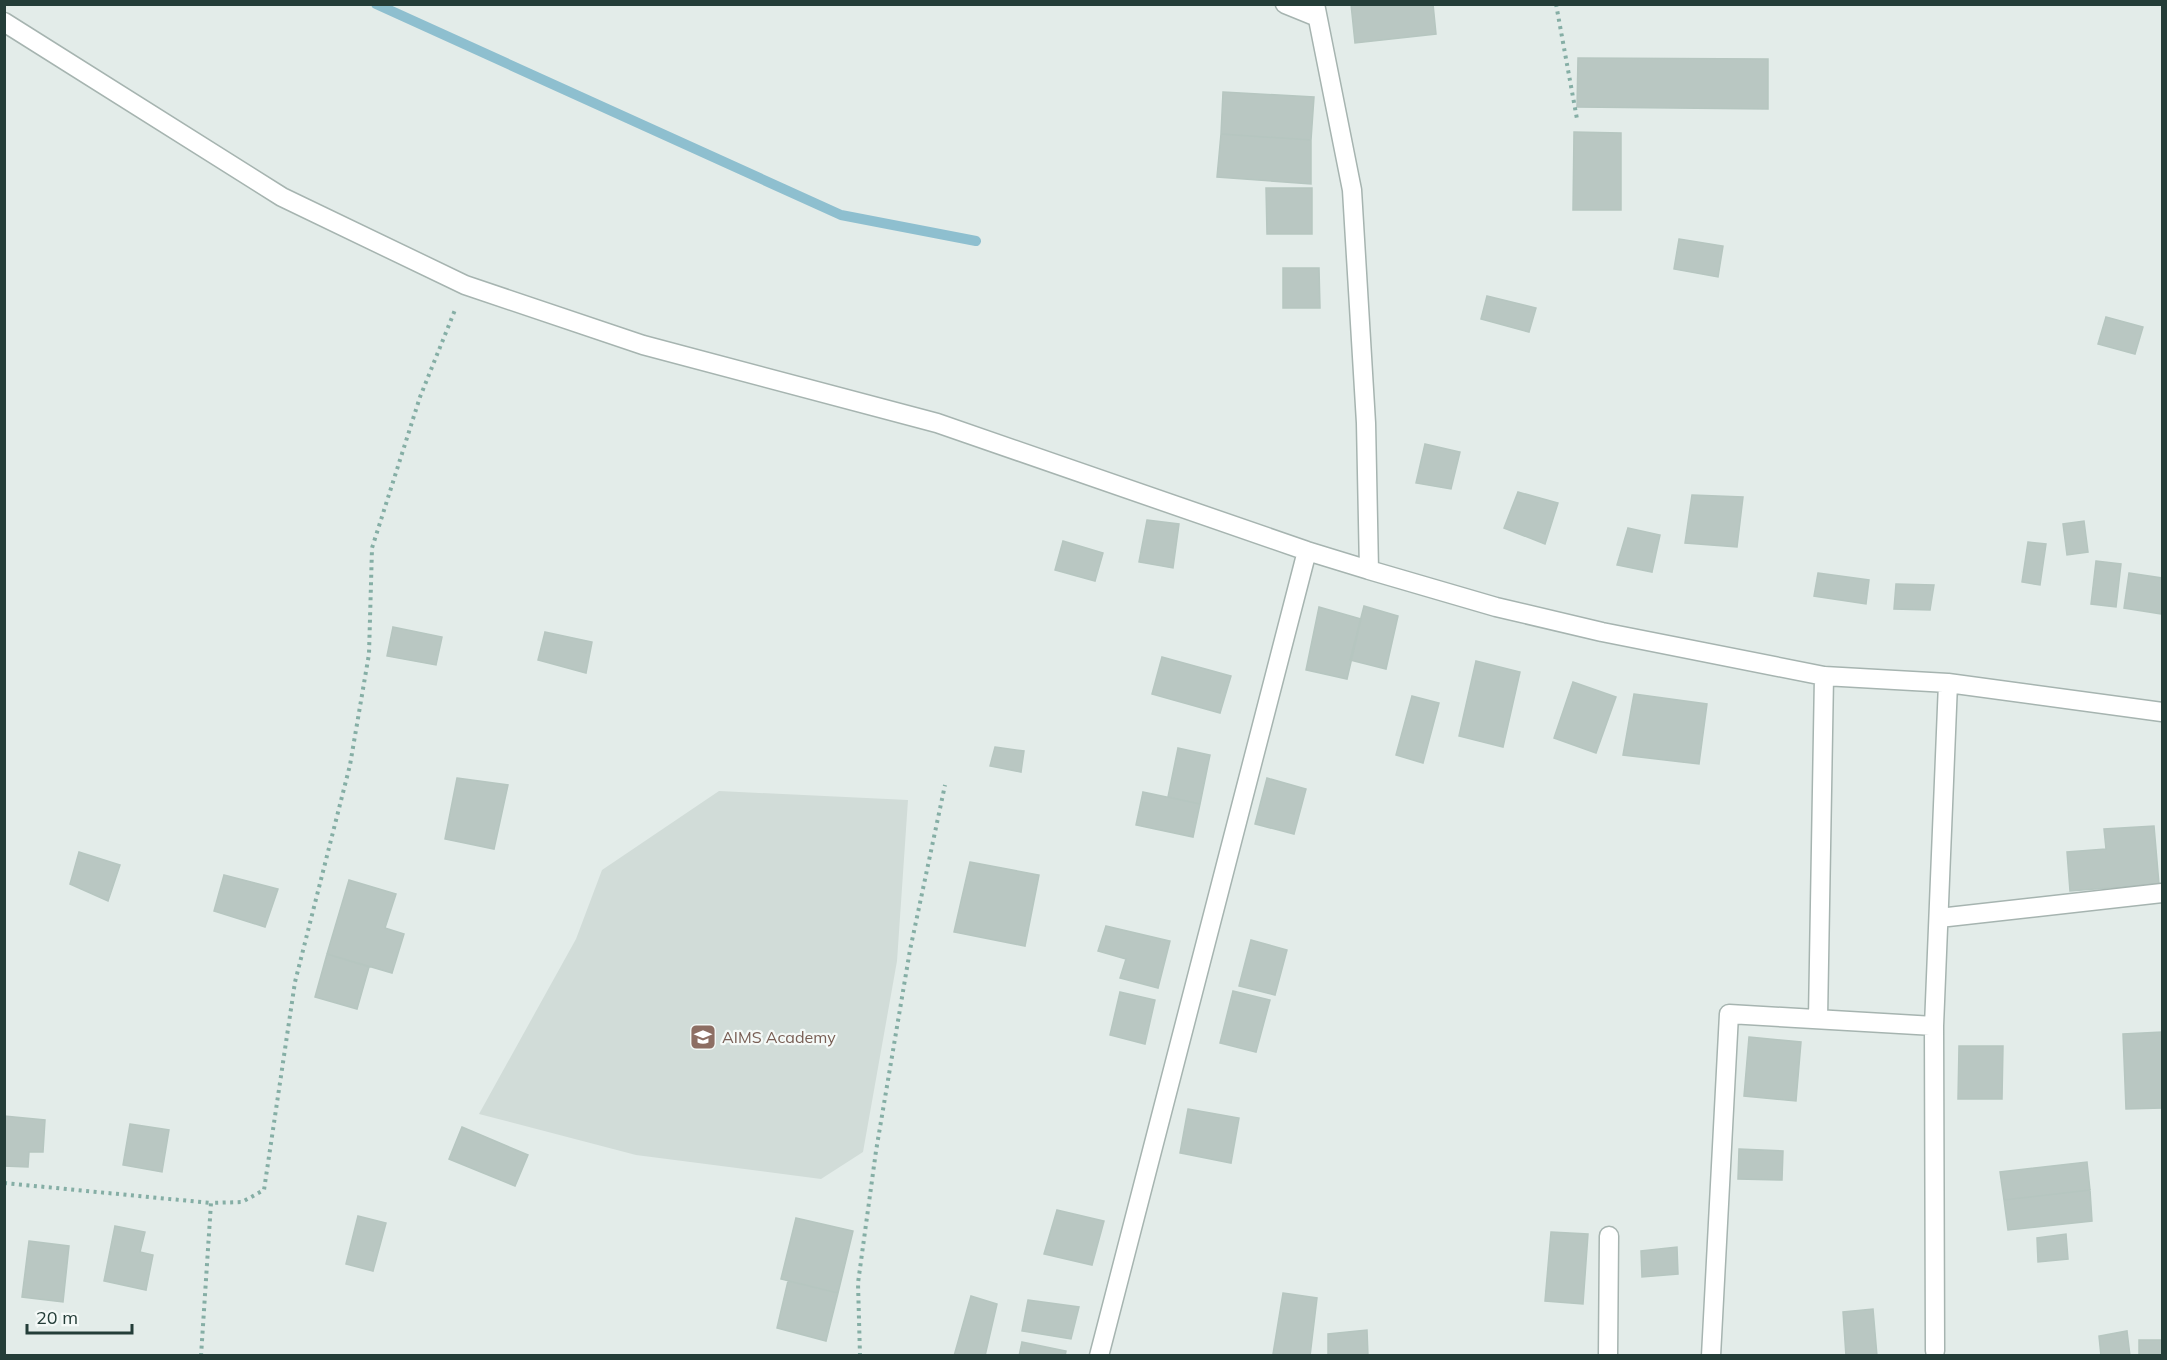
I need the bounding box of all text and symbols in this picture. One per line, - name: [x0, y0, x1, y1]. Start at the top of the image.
- school or university icon: AIMS Academy: [688, 1022, 718, 1052]
- place label: AIMS Academy: [722, 1027, 836, 1047]
- scale bar: [27, 1297, 132, 1335]
- text: 20 m: [36, 1306, 78, 1329]

